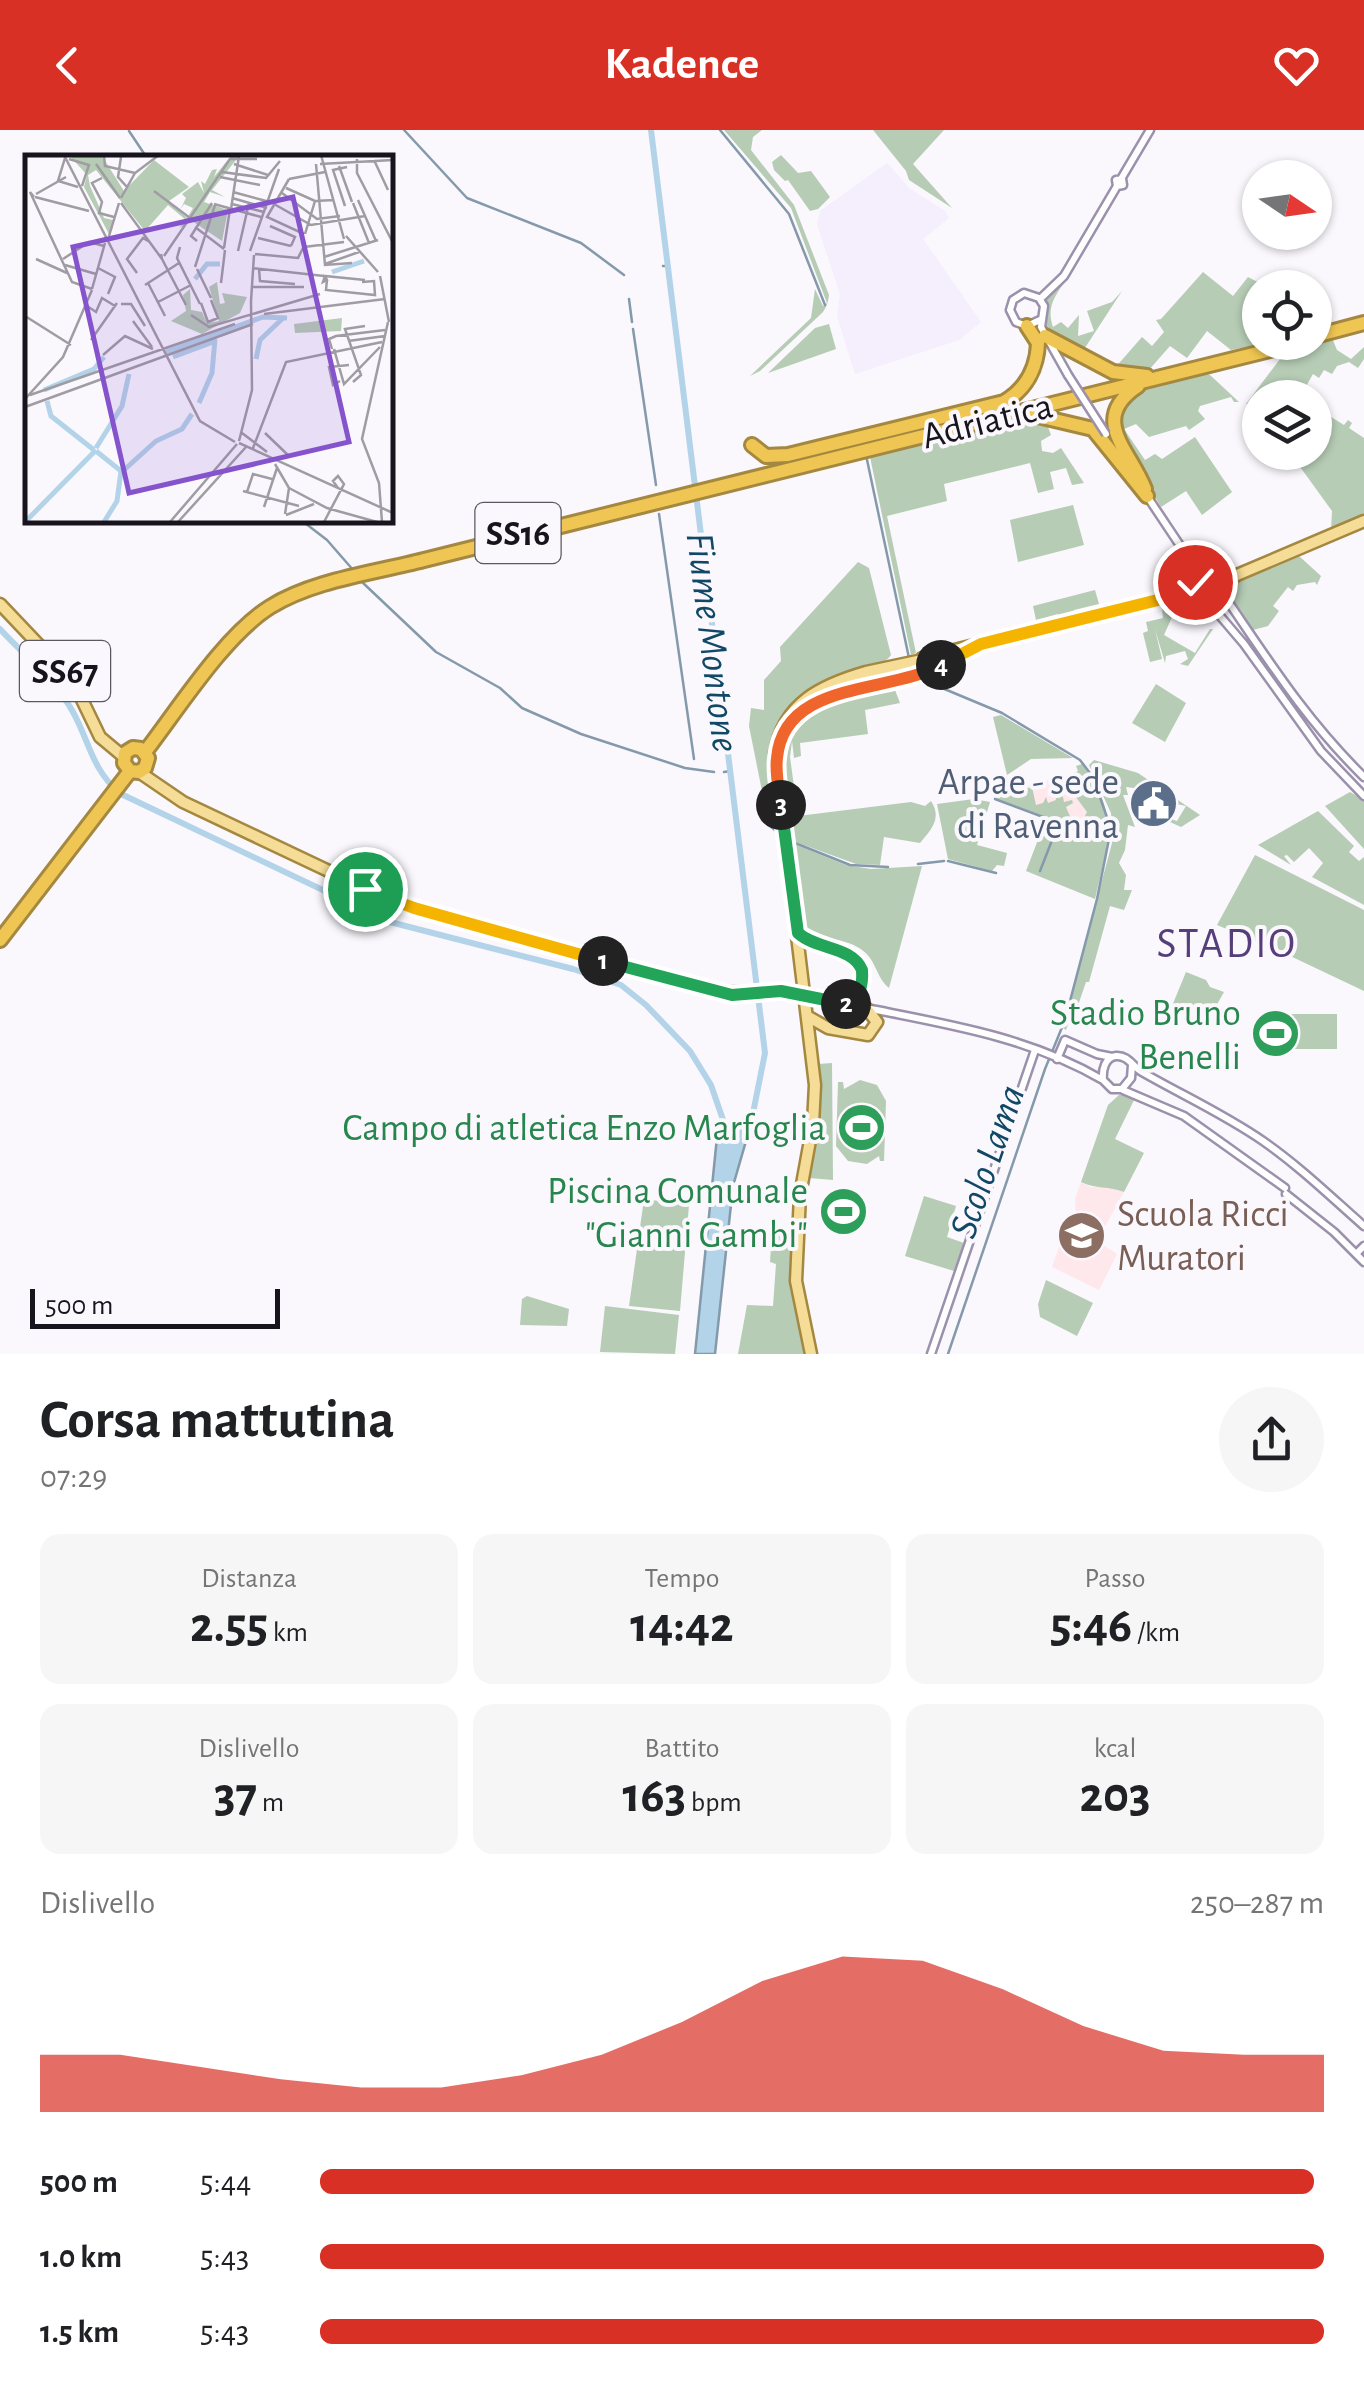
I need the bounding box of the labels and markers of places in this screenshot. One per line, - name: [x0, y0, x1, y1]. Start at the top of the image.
- pin: [1153, 540, 1238, 625]
- pin: 4: [916, 640, 966, 690]
- place label: Arpae - sede di Ravenna: [938, 764, 1119, 846]
- public building icon: Arpae - sede di Ravenna: [1128, 777, 1180, 829]
- pin: 3: [756, 780, 806, 830]
- pin: [323, 847, 408, 932]
- pin: 1: [578, 936, 628, 986]
- pin: 2: [821, 979, 871, 1029]
- place label: Stadio Bruno Benelli: [1050, 995, 1241, 1077]
- sports icon: Stadio Bruno Benelli: [1250, 1008, 1302, 1060]
- sports icon: Campo di atletica Enzo Marfoglia: [835, 1101, 887, 1153]
- place label: Campo di atletica Enzo Marfoglia: [342, 1110, 826, 1148]
- place label: Piscina Comunale "Gianni Gambi": [547, 1173, 808, 1255]
- sports icon: Piscina Comunale "Gianni Gambi": [817, 1186, 869, 1238]
- place label: Scuola Ricci Muratori: [1117, 1196, 1289, 1278]
- school or university icon: Scuola Ricci Muratori: [1056, 1209, 1108, 1261]

